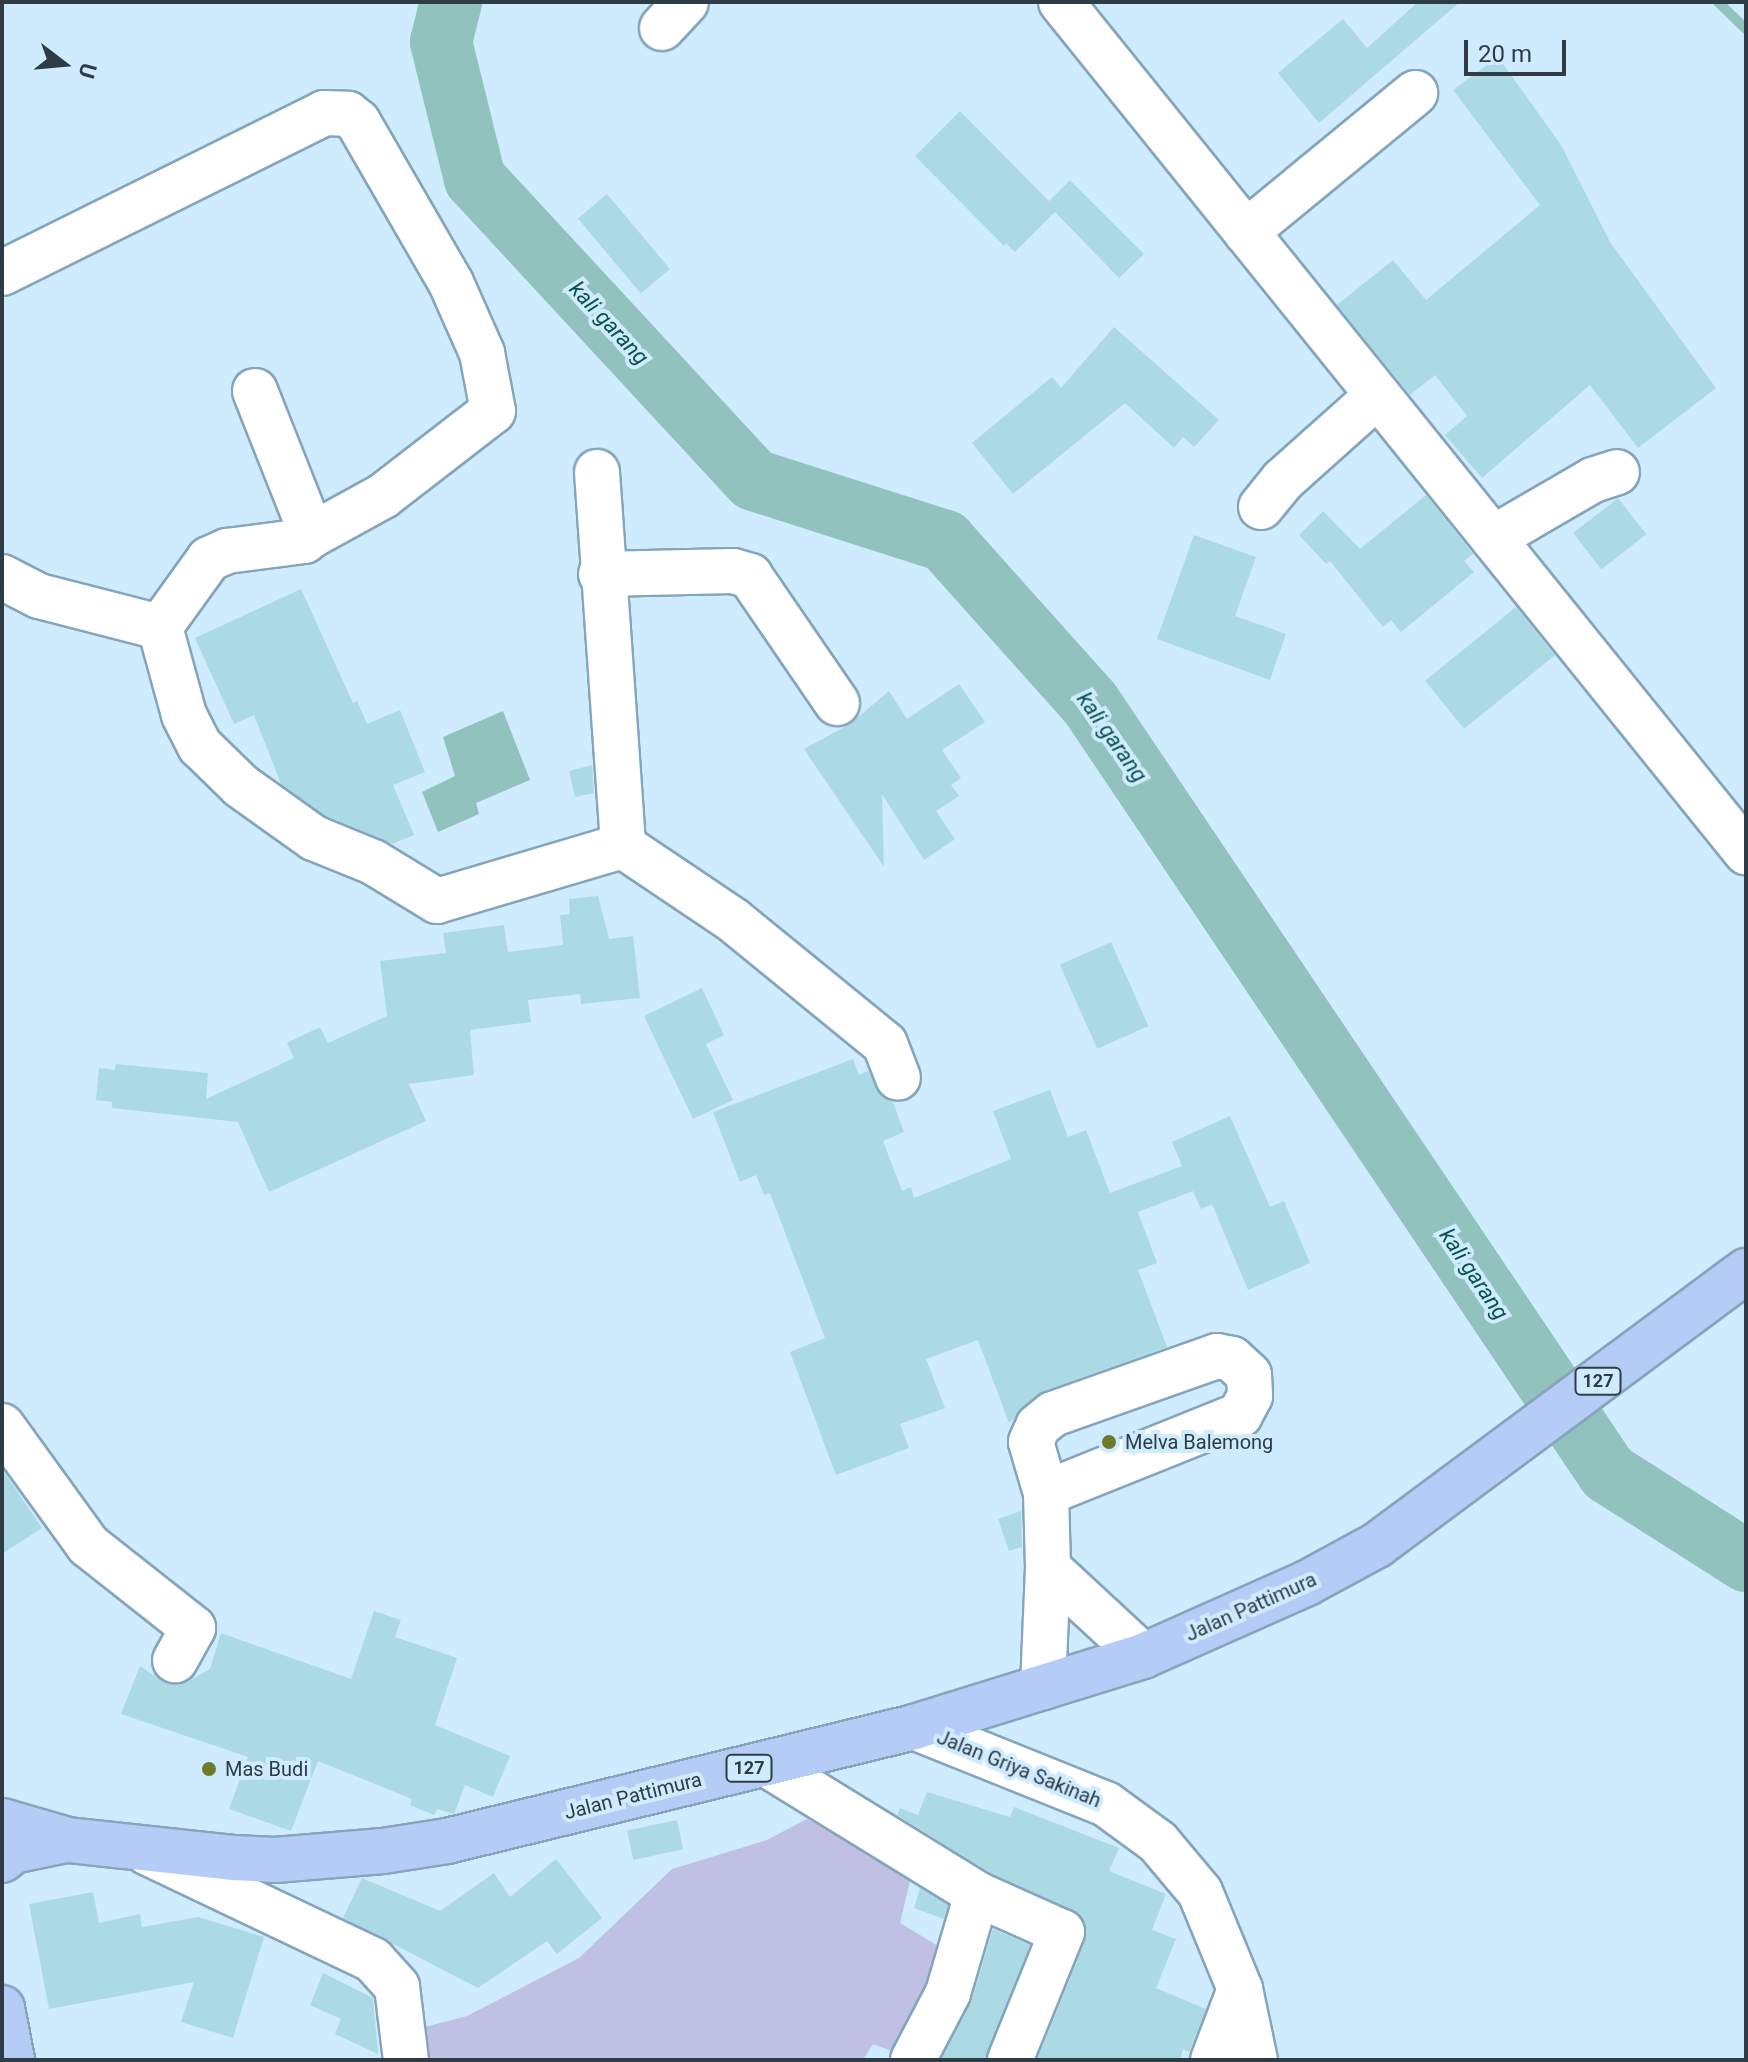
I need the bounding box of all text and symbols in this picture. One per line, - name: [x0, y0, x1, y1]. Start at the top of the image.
- north arrow: [24, 24, 104, 104]
- scale bar: [1468, 24, 1570, 74]
- text: 20 m: [1478, 40, 1532, 68]
- text: U: [74, 60, 102, 81]
- water label: kali garang: [564, 276, 654, 370]
- water label: kali garang: [1071, 687, 1153, 787]
- water label: kali garang: [1434, 1224, 1514, 1324]
- road number: 127: [1574, 1367, 1622, 1395]
- place label: Melva Balemong: [1125, 1430, 1273, 1454]
- marker: Melva Balemong: [1100, 1433, 1118, 1451]
- street label: Jalan Pattimura: [1182, 1567, 1320, 1647]
- street label: Jalan Griya Sakinah: [933, 1725, 1105, 1813]
- road number: 127: [725, 1754, 773, 1782]
- place label: Mas Budi: [225, 1757, 308, 1781]
- marker: Mas Budi: [200, 1760, 218, 1778]
- street label: Jalan Pattimura: [562, 1767, 704, 1825]

